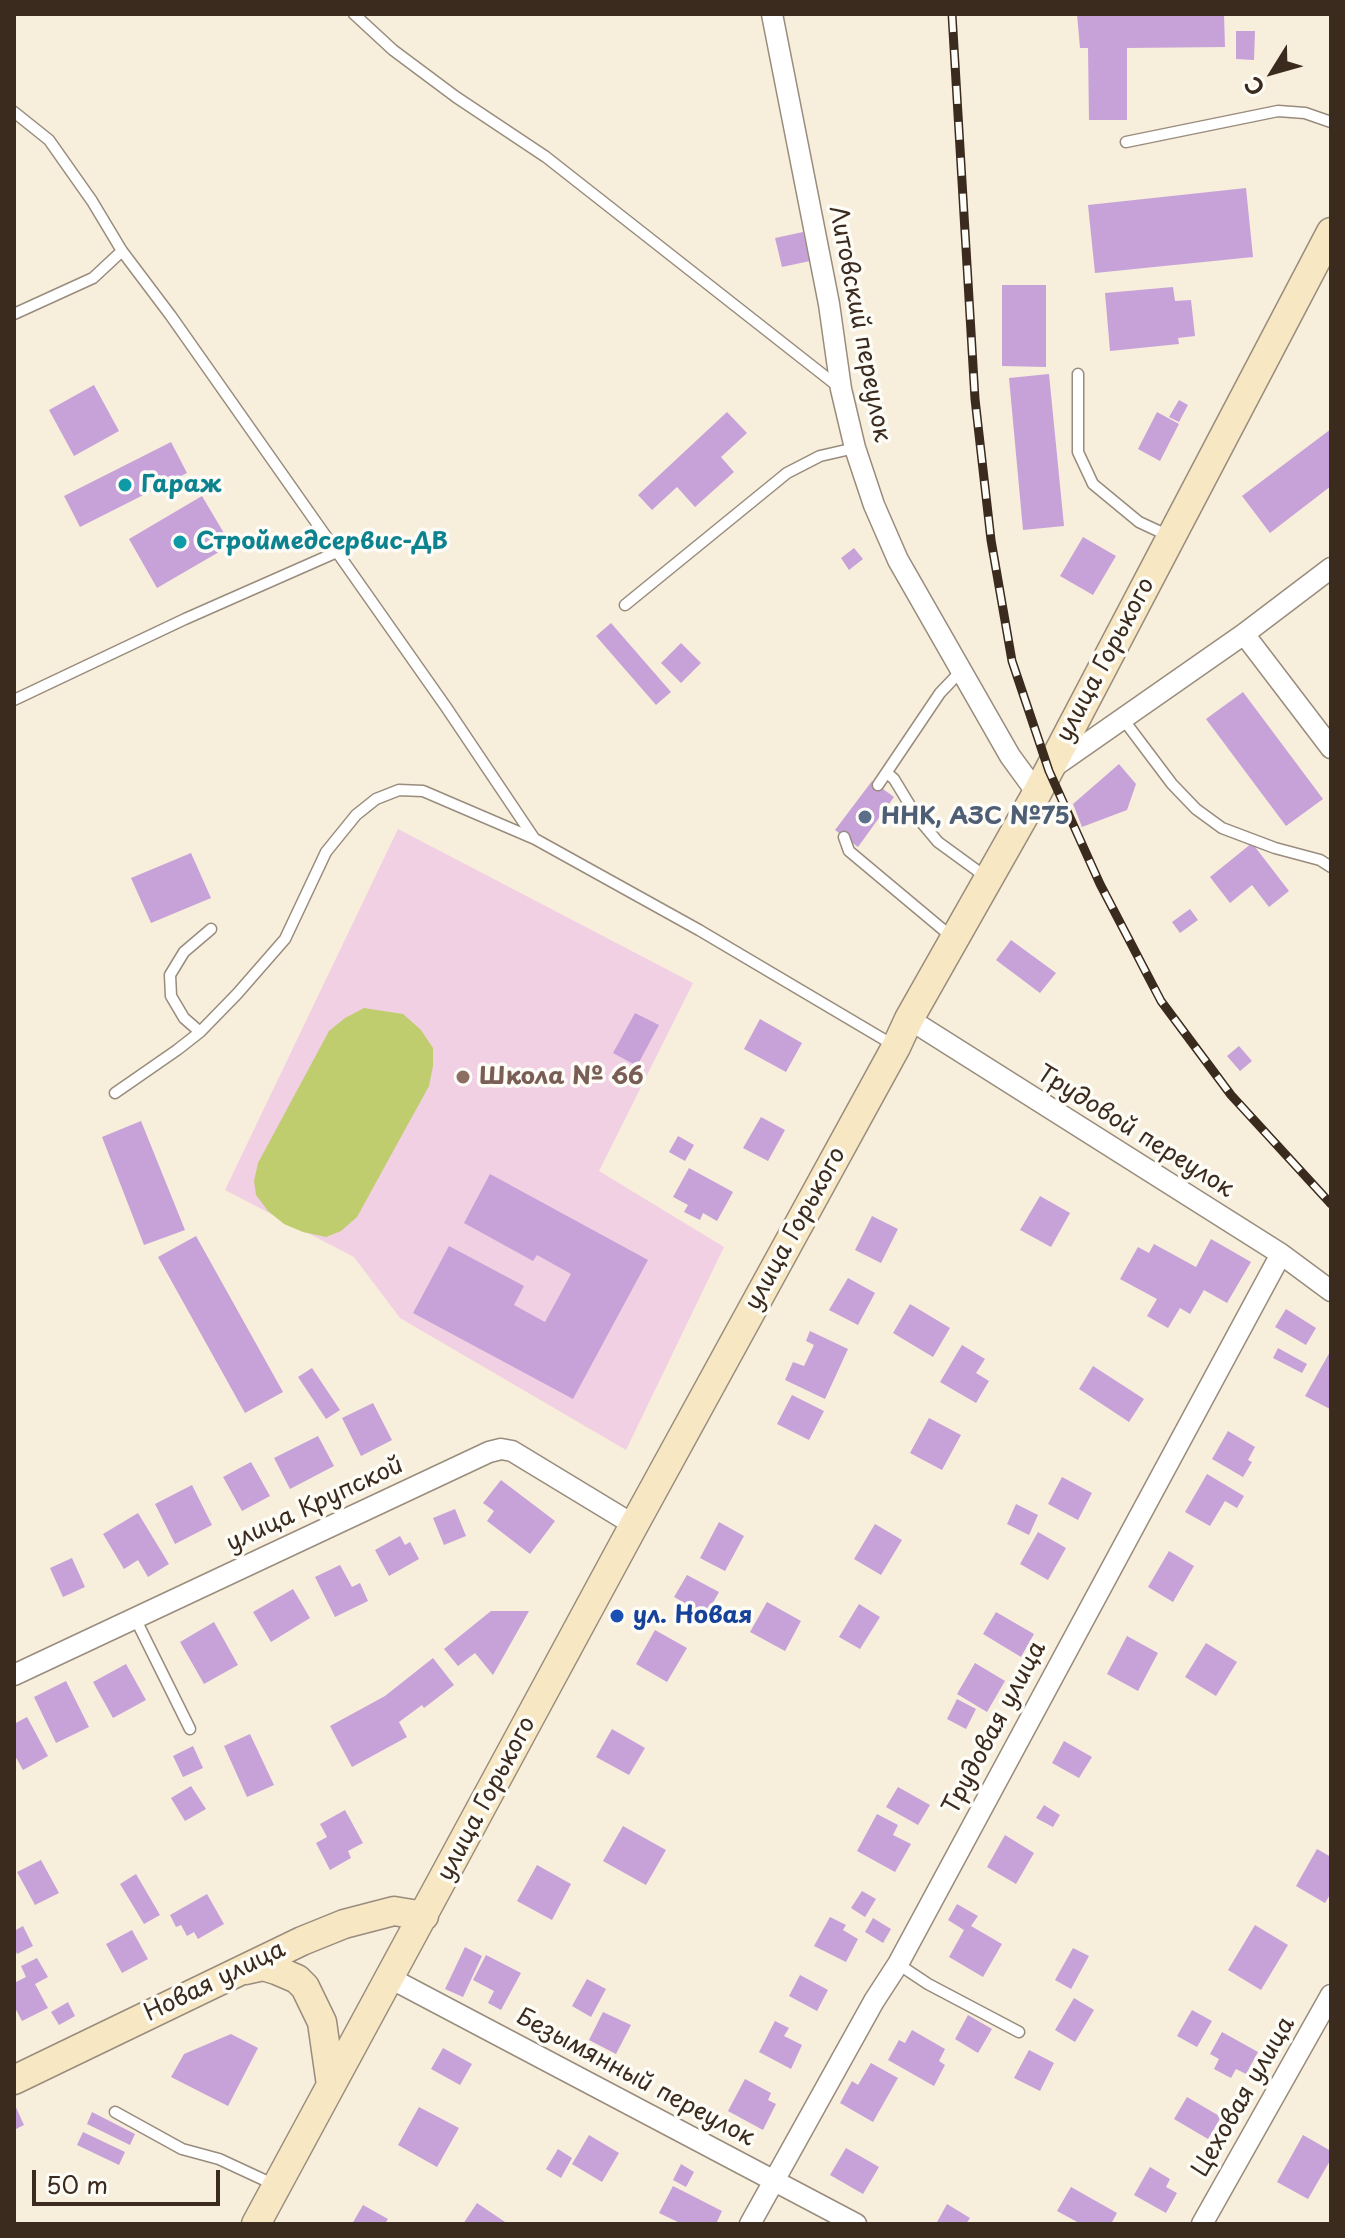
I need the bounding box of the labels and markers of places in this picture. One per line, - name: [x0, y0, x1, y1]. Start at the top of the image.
- place label: Гараж: [141, 471, 221, 499]
- marker: Гараж: [116, 476, 134, 494]
- place label: Строймедсервис-ДВ: [196, 528, 448, 556]
- marker: Строймедсервис-ДВ: [171, 533, 189, 551]
- place label: ННК, АЗС №75: [881, 803, 1070, 831]
- marker: ННК, АЗС №75: [856, 808, 874, 826]
- place label: Школа № 66: [479, 1063, 644, 1091]
- marker: Школа № 66: [454, 1068, 472, 1086]
- place label: ул. Новая: [633, 1602, 752, 1630]
- marker: ул. Новая: [608, 1607, 626, 1625]

